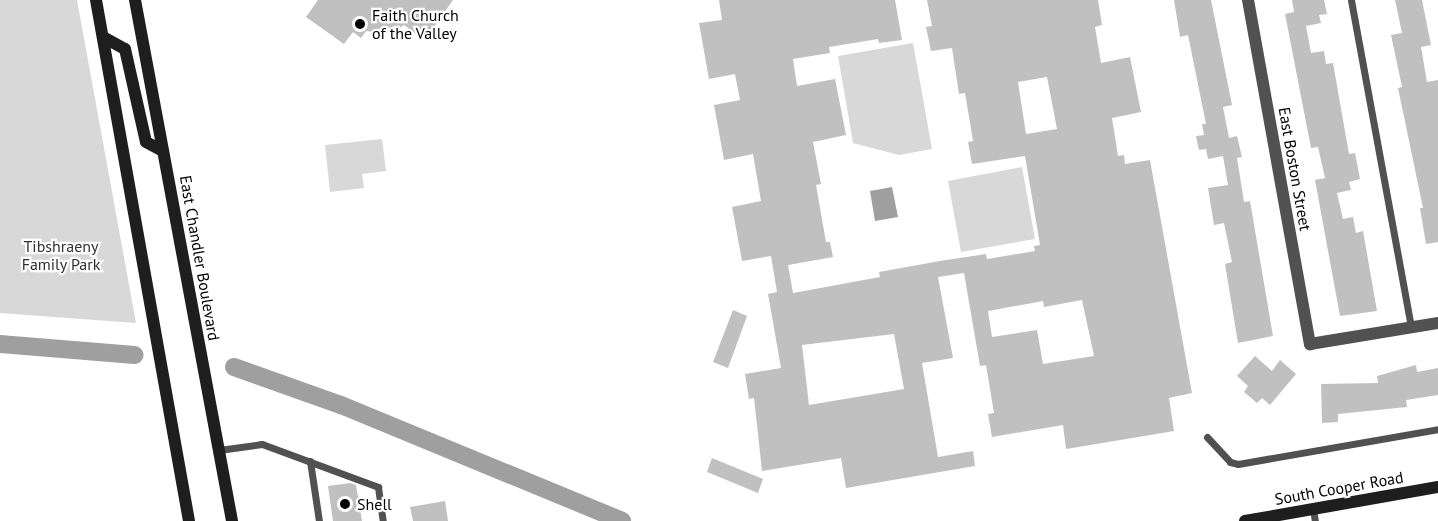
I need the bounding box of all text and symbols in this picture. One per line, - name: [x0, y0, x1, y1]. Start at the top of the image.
- place label: Faith Church of the Valley: [372, 5, 459, 43]
- marker: Faith Church of the Valley: [353, 17, 367, 31]
- street label: East Boston Street: [1275, 106, 1315, 232]
- street label: East Chandler Boulevard: [176, 174, 224, 342]
- park label: Tibshraeny Family Park: [21, 236, 101, 274]
- street label: South Cooper Road: [1273, 467, 1405, 509]
- place label: Shell: [357, 494, 392, 514]
- marker: Shell: [338, 497, 352, 511]

